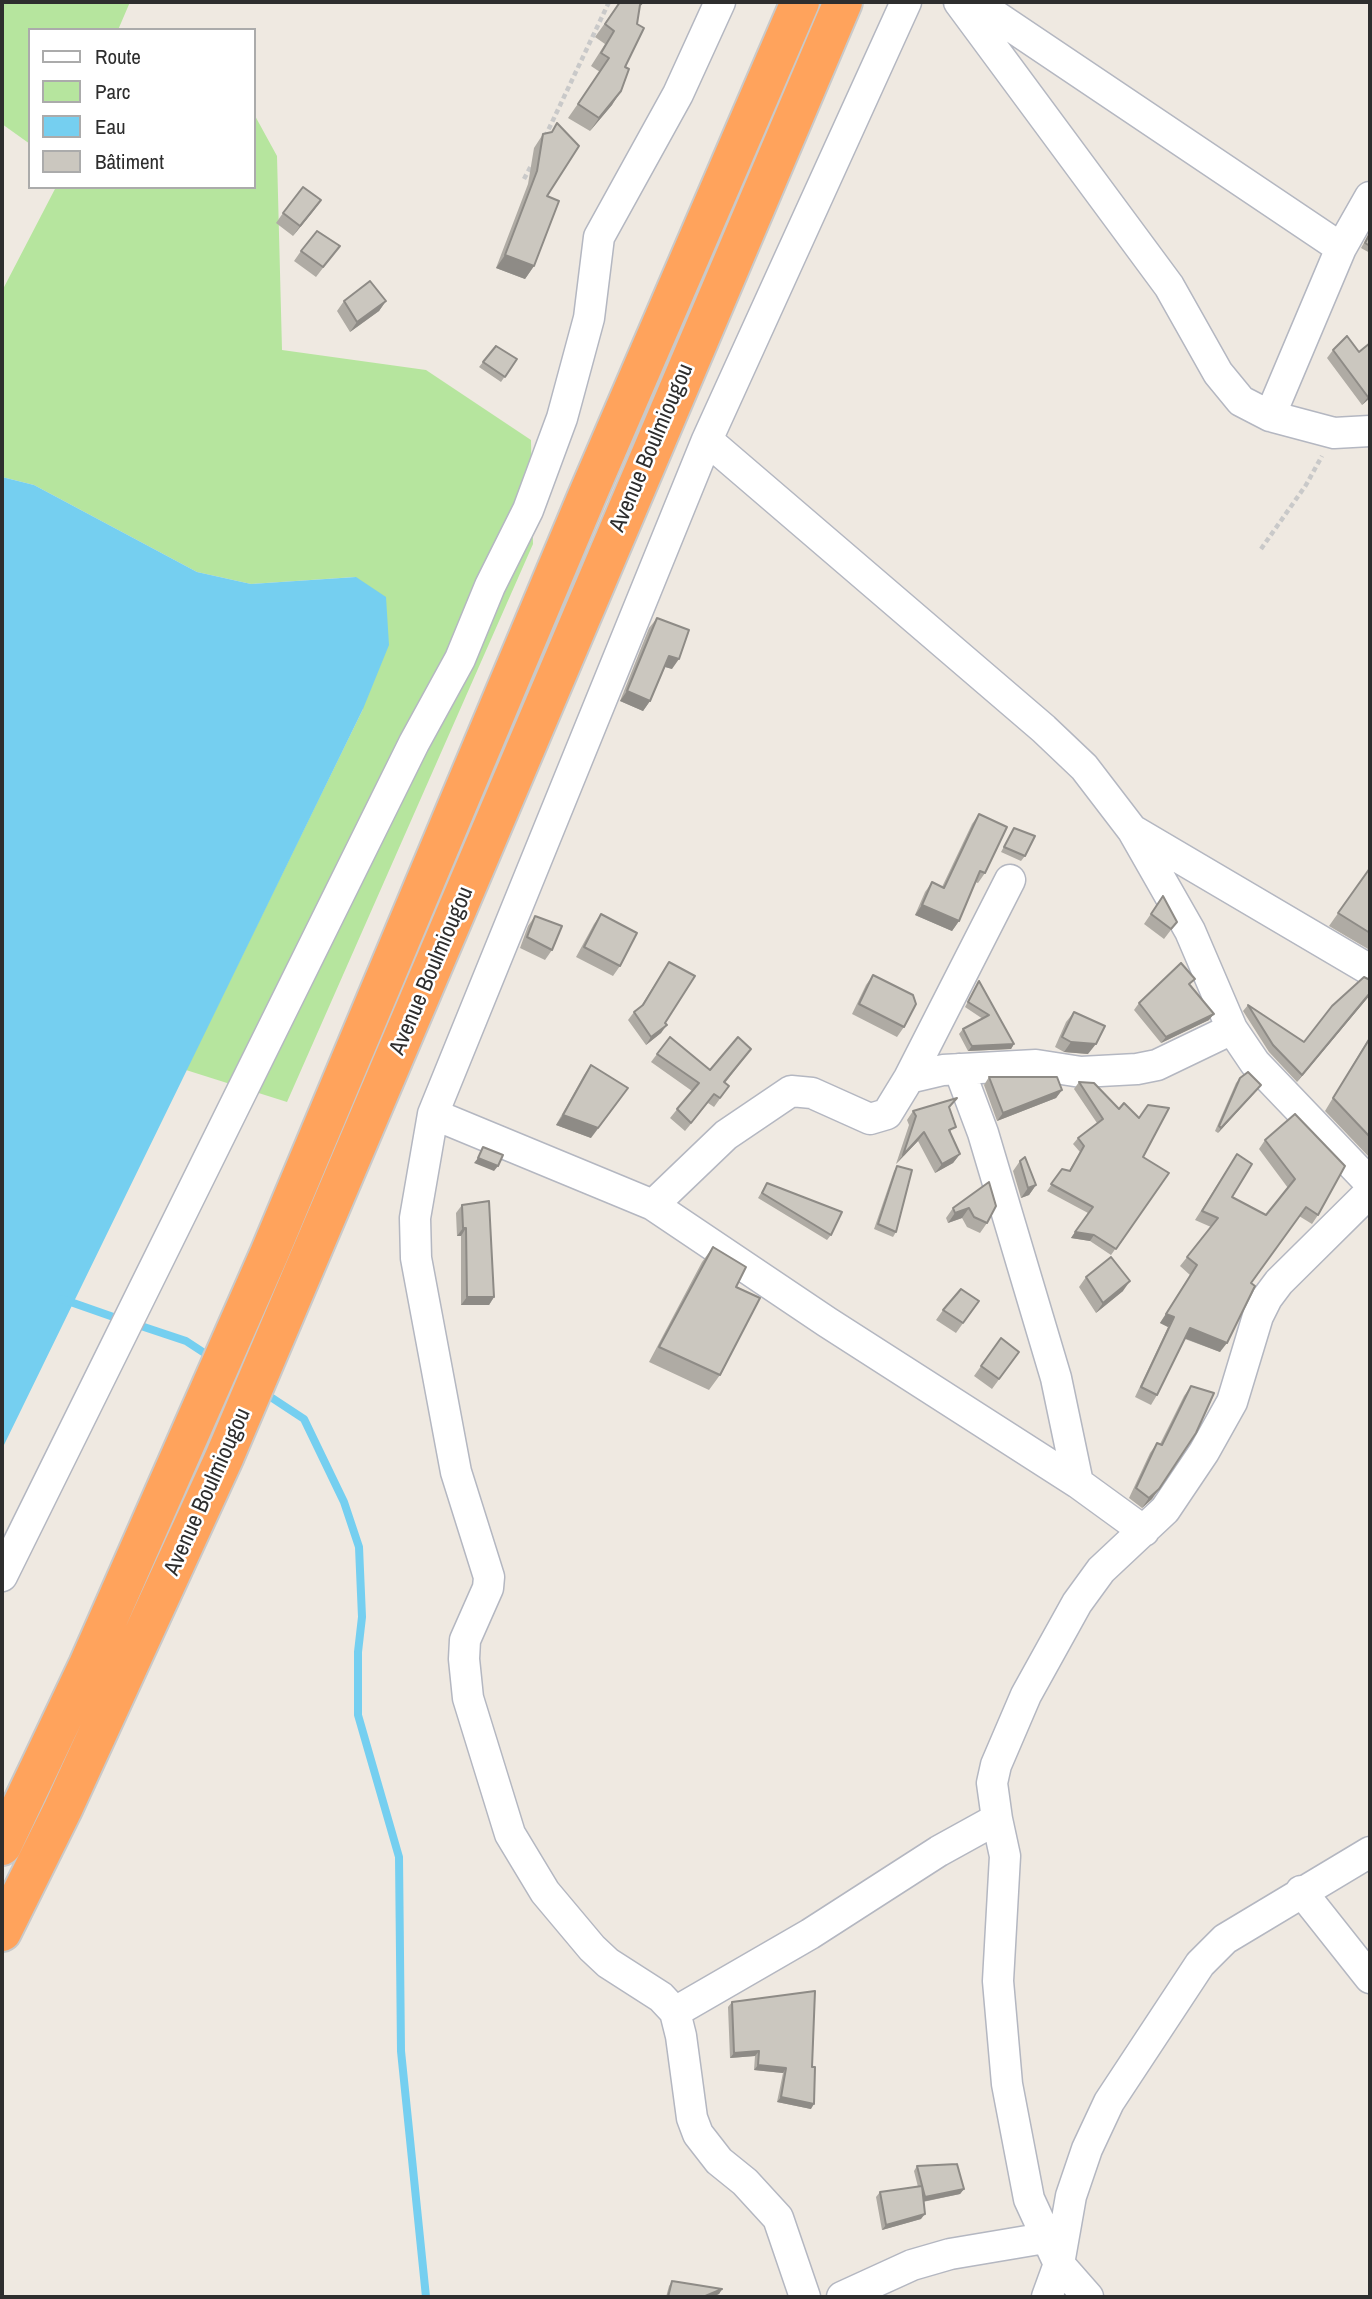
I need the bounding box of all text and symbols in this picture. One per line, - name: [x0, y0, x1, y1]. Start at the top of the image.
- legend: [28, 28, 256, 189]
- text: Route: [95, 42, 141, 71]
- text: Parc: [95, 77, 130, 106]
- text: Eau: [95, 112, 126, 141]
- text: Bâtiment: [95, 147, 164, 176]
- street label: Avenue Boulmiougou: [604, 360, 700, 536]
- street label: Avenue Boulmiougou: [384, 883, 480, 1059]
- street label: Avenue Boulmiougou: [159, 1404, 257, 1580]

